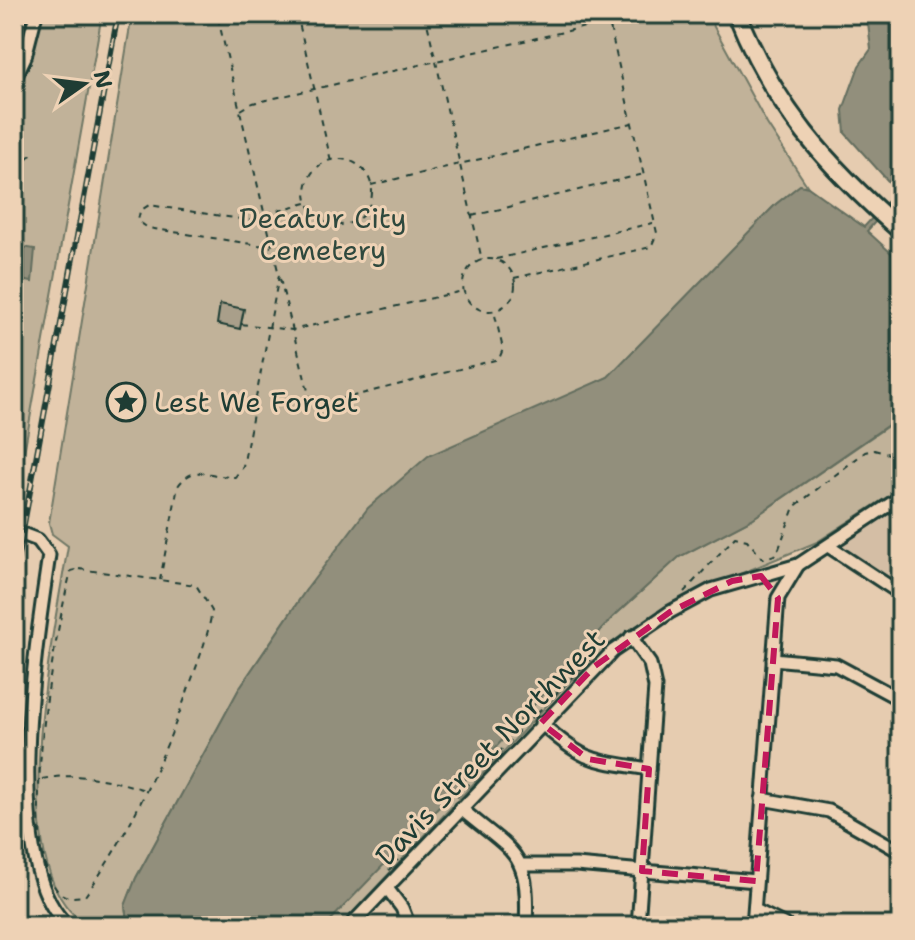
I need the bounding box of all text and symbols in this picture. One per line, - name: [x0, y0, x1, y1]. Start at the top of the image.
- north arrow: [44, 44, 124, 124]
- text: N: [87, 67, 119, 91]
- park label: Decatur City Cemetery: [239, 199, 407, 269]
- place icon: Lest We Forget: [105, 381, 147, 423]
- place label: Lest We Forget: [154, 383, 359, 421]
- street label: Davis Street Northwest: [367, 620, 613, 874]

